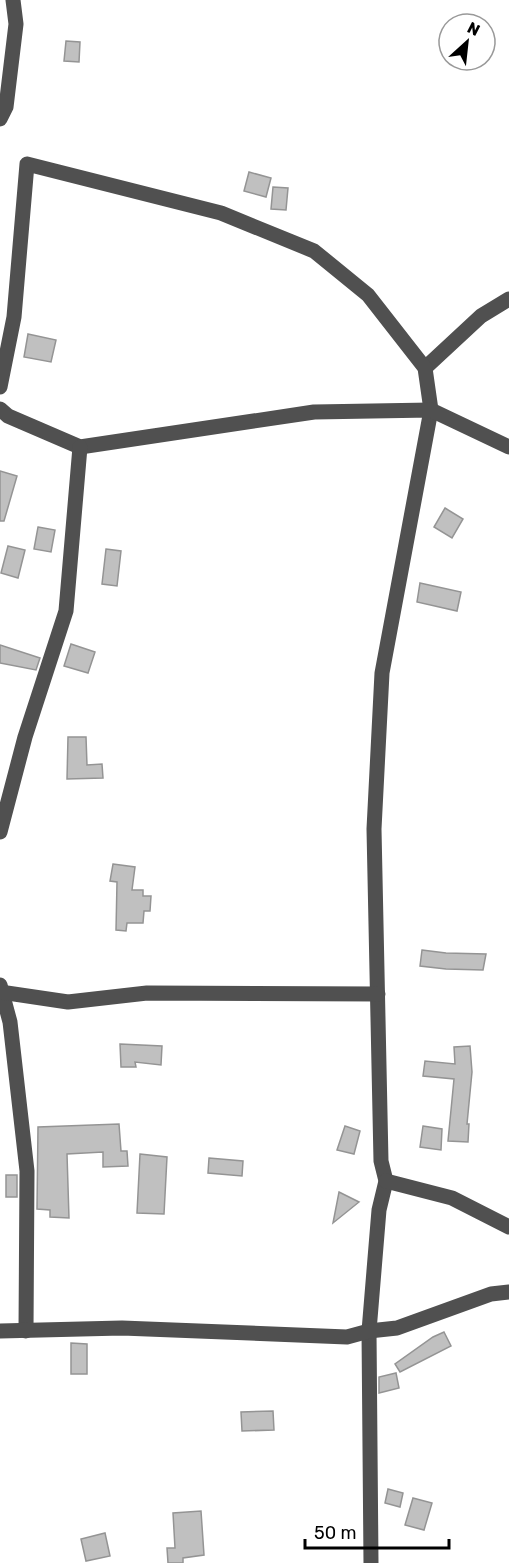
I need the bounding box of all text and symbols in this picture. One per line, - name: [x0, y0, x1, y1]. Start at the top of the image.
- north arrow: [437, 12, 497, 72]
- text: N: [464, 18, 483, 40]
- scale bar: [305, 1512, 449, 1550]
- text: 50 m: [314, 1522, 357, 1544]

